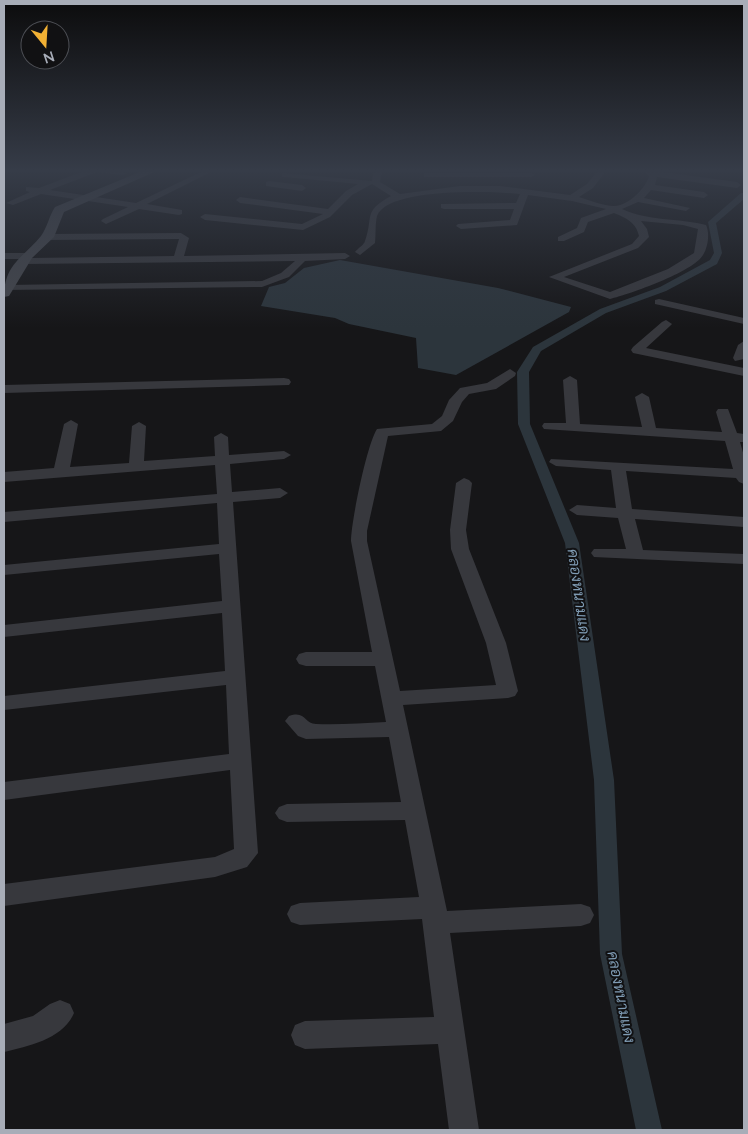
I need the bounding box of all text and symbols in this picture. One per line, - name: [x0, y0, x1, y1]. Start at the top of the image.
- north arrow: [20, 20, 70, 70]
- text: N: [41, 48, 57, 68]
- water label: คลองหนามแดง: [565, 547, 595, 642]
- water label: คลองหนามแดง: [604, 949, 640, 1045]

